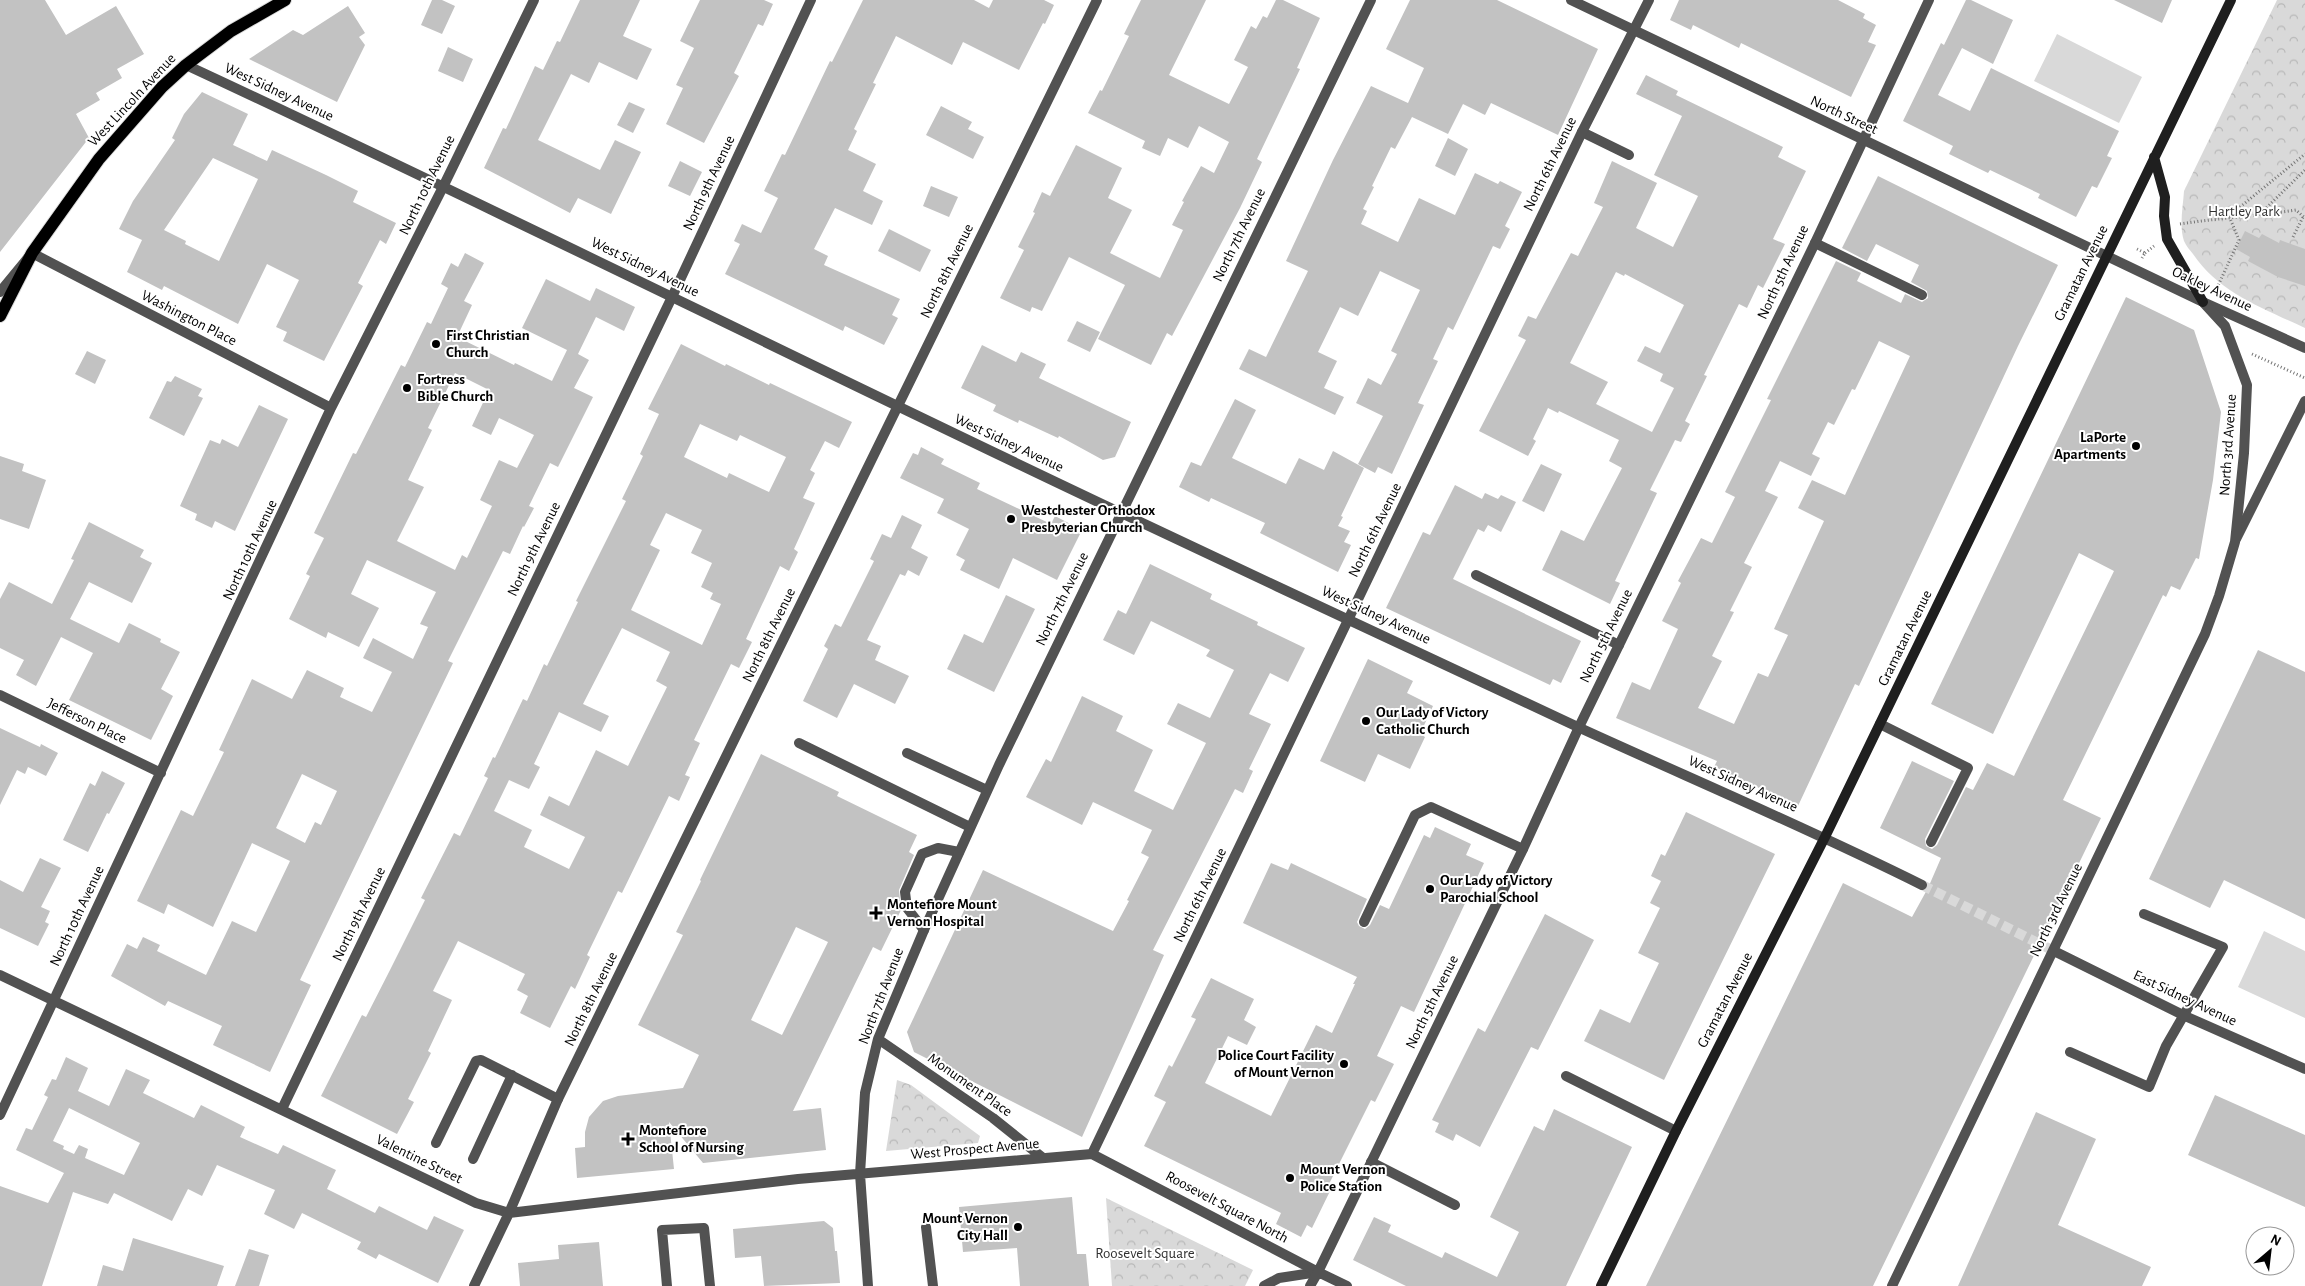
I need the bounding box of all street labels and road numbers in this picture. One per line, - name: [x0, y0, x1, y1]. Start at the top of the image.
- street label: West Lincoln Avenue: [85, 51, 179, 149]
- street label: West Sidney Avenue: [222, 60, 336, 124]
- street label: North Street: [1808, 93, 1880, 137]
- street label: North 6th Avenue: [1521, 114, 1579, 214]
- street label: North 10th Avenue: [396, 133, 458, 237]
- street label: North 9th Avenue: [680, 133, 738, 233]
- street label: North 7th Avenue: [1210, 186, 1268, 284]
- street label: North 8th Avenue: [918, 221, 976, 321]
- street label: North 5th Avenue: [1755, 222, 1811, 321]
- street label: Gramatan Avenue: [2051, 223, 2111, 323]
- street label: West Sidney Avenue: [589, 234, 701, 300]
- street label: Oakley Avenue: [2170, 264, 2254, 314]
- street label: Washington Place: [139, 288, 239, 348]
- street label: North 3rd Avenue: [2217, 393, 2239, 496]
- street label: West Sidney Avenue: [952, 411, 1066, 475]
- street label: North 6th Avenue: [1346, 480, 1404, 580]
- street label: North 10th Avenue: [220, 497, 280, 603]
- street label: North 9th Avenue: [505, 499, 563, 599]
- street label: North 7th Avenue: [1033, 550, 1091, 648]
- street label: West Sidney Avenue: [1319, 583, 1433, 647]
- street label: North 8th Avenue: [740, 585, 798, 685]
- street label: North 5th Avenue: [1577, 587, 1635, 685]
- street label: Gramatan Avenue: [1875, 588, 1935, 688]
- street label: Jefferson Place: [45, 695, 129, 747]
- street label: West Sidney Avenue: [1686, 753, 1800, 815]
- street label: North 6th Avenue: [1171, 845, 1229, 945]
- street label: North 3rd Avenue: [2027, 861, 2085, 959]
- street label: North 10th Avenue: [47, 863, 107, 969]
- street label: North 9th Avenue: [330, 864, 388, 964]
- street label: North 7th Avenue: [856, 946, 906, 1046]
- street label: North 8th Avenue: [562, 949, 620, 1049]
- street label: Gramatan Avenue: [1695, 950, 1755, 1050]
- street label: North 5th Avenue: [1403, 953, 1461, 1051]
- street label: East Sidney Avenue: [2131, 967, 2239, 1029]
- street label: Monument Place: [925, 1050, 1015, 1120]
- street label: Valentine Street: [374, 1132, 465, 1186]
- street label: West Prospect Avenue: [910, 1136, 1040, 1162]
- street label: Roosevelt Square North: [1163, 1168, 1291, 1246]

